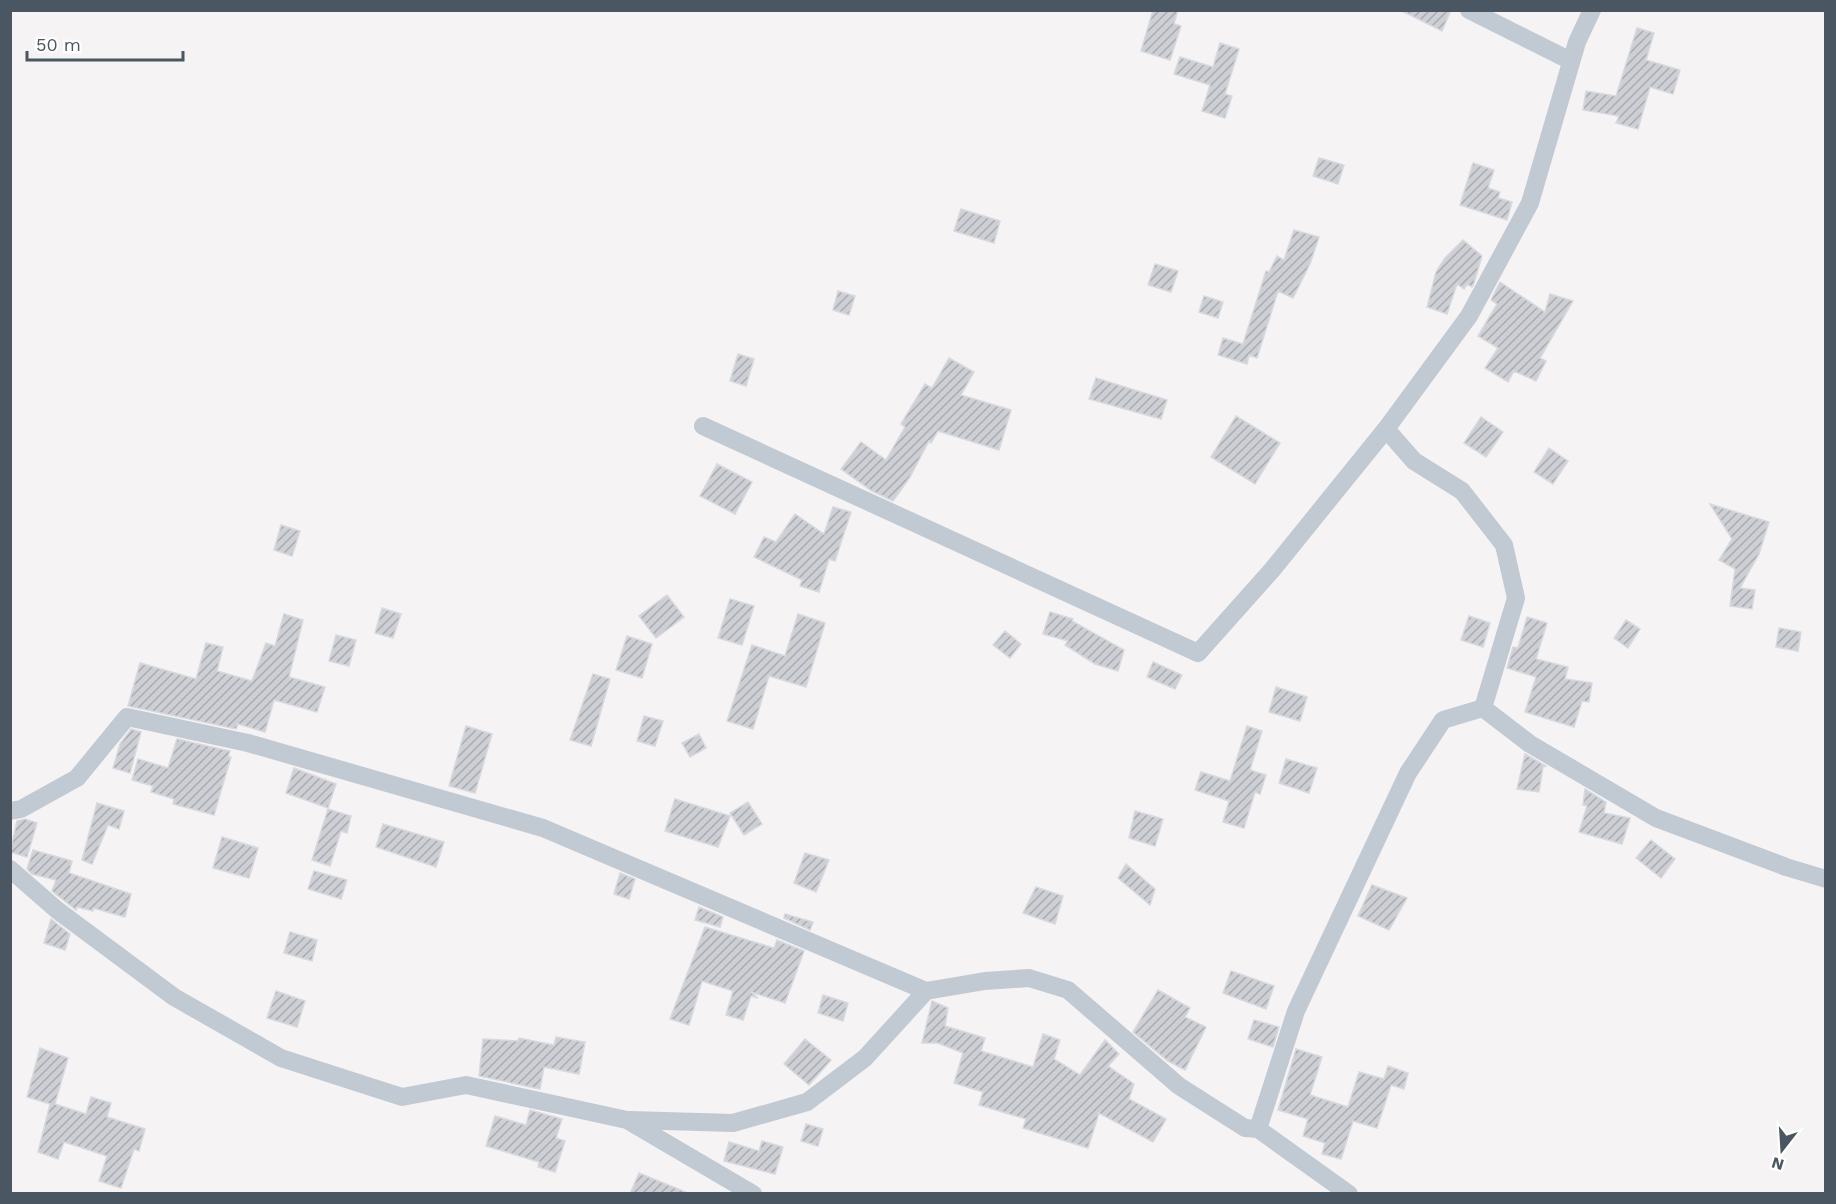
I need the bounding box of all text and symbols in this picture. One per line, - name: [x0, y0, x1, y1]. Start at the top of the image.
- scale bar: [27, 24, 183, 62]
- text: 50 m: [36, 34, 81, 55]
- north arrow: [1752, 1120, 1812, 1180]
- text: N: [1769, 1153, 1786, 1175]

